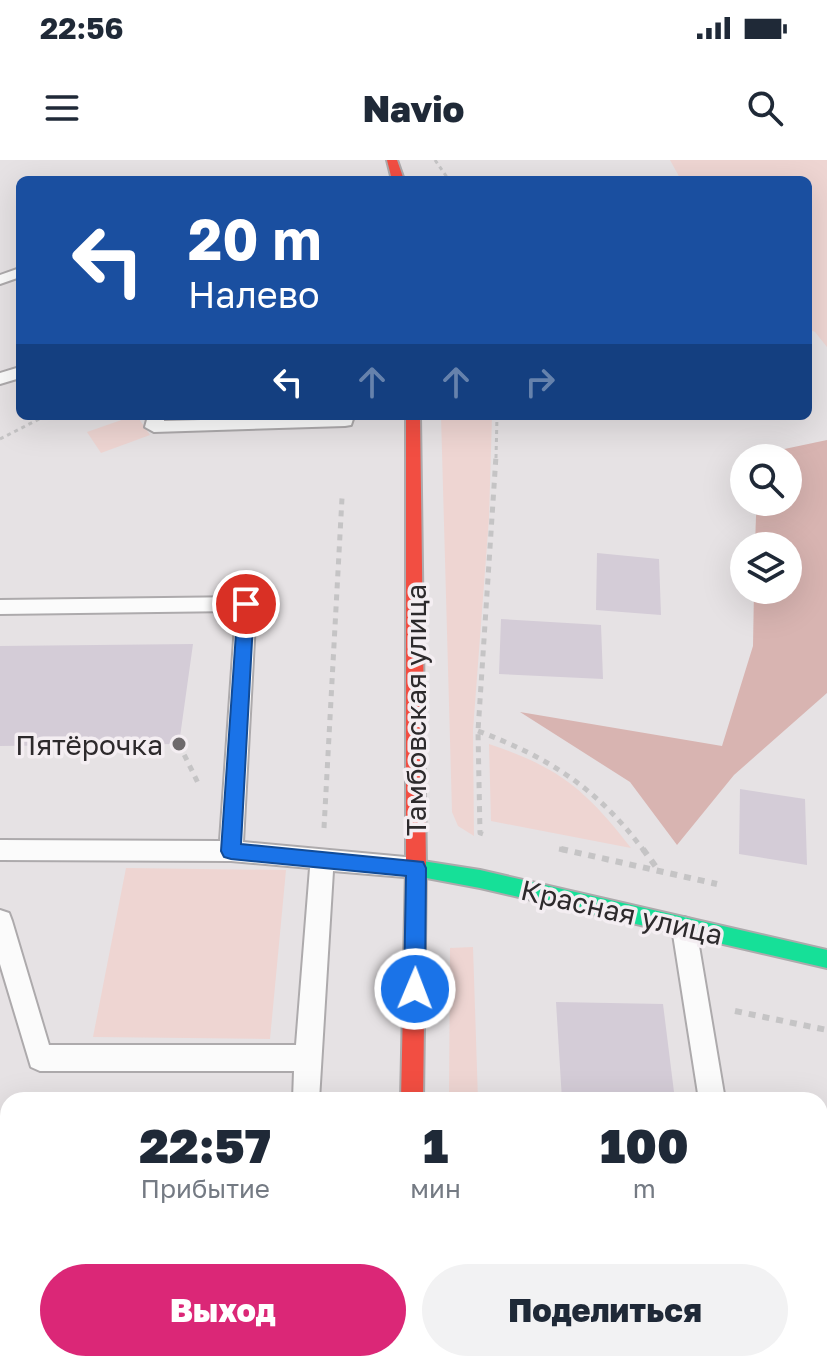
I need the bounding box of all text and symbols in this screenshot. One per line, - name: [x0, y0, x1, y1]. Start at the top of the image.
- text: 22:56: [40, 10, 124, 46]
- icon: menu: [40, 86, 84, 130]
- icon: search: [743, 86, 787, 130]
- text: Navio: [363, 87, 464, 130]
- text: 20 m: [188, 205, 322, 272]
- icon: left: [56, 208, 160, 312]
- text: Налево: [188, 273, 320, 316]
- icon: left: [266, 360, 310, 404]
- icon: ahead: [350, 360, 394, 404]
- icon: ahead: [434, 360, 478, 404]
- icon: right: [518, 360, 562, 404]
- map controls: [730, 444, 802, 604]
- button: search: [730, 444, 802, 516]
- button: layers: [730, 532, 802, 604]
- pin: [212, 570, 280, 638]
- icon: arrive: [224, 582, 268, 626]
- street label: Тамбовская улица: [399, 584, 432, 836]
- place label: Пятёрочка: [15, 728, 163, 761]
- marker: Пятёрочка: [170, 735, 188, 753]
- street label: Красная улица: [518, 873, 726, 951]
- position arrow: [373, 947, 457, 1031]
- text: 22:57: [139, 1116, 271, 1174]
- text: 1: [423, 1116, 448, 1174]
- text: 100: [600, 1116, 689, 1174]
- text: Прибытие: [140, 1173, 270, 1204]
- text: мин: [410, 1173, 461, 1204]
- text: m: [633, 1173, 656, 1204]
- button: Выход: [40, 1264, 406, 1356]
- button: Поделиться: [422, 1264, 788, 1356]

